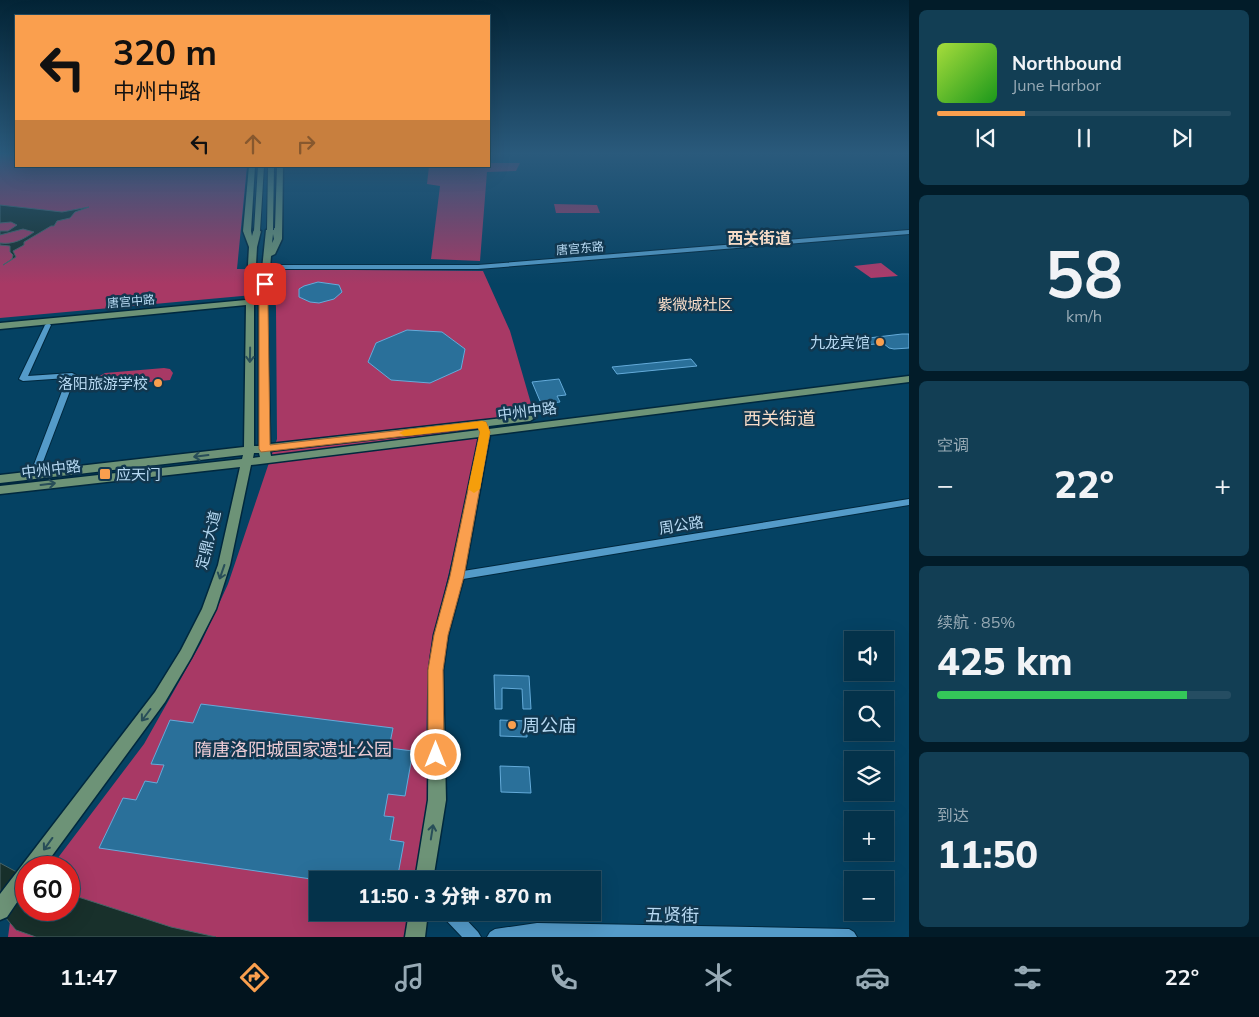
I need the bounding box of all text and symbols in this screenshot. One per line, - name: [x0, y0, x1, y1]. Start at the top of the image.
- text: 320 m: [113, 30, 217, 74]
- icon: left: [30, 35, 95, 100]
- text: Northbound: [1012, 51, 1122, 75]
- text: June Harbor: [1012, 75, 1101, 95]
- text: 中州中路: [113, 77, 201, 105]
- icon: previous: [972, 124, 1000, 152]
- icon: pause: [1070, 124, 1098, 152]
- icon: next: [1168, 124, 1196, 152]
- icon: left: [186, 130, 214, 158]
- icon: ahead: [239, 130, 267, 158]
- icon: right: [292, 130, 320, 158]
- district label: 西关街道: [727, 228, 791, 248]
- text: 58: [1045, 233, 1123, 314]
- street label: 唐宫东路: [555, 238, 605, 258]
- pin: [244, 263, 286, 305]
- icon: arrive: [251, 270, 279, 298]
- street label: 唐宫中路: [106, 291, 156, 311]
- district label: 紫微城社区: [657, 295, 733, 314]
- text: km/h: [1066, 306, 1102, 326]
- place label: 九龙宾馆: [810, 333, 870, 352]
- marker: 九龙宾馆: [874, 336, 886, 348]
- one-way arrow: [245, 346, 255, 363]
- place label: 洛阳旅游学校: [58, 374, 148, 393]
- marker: 洛阳旅游学校: [152, 377, 164, 389]
- street label: 中州中路: [496, 398, 558, 424]
- district label: 西关街道: [743, 407, 815, 430]
- text: 空调: [937, 435, 969, 455]
- one-way arrow: [193, 451, 209, 461]
- street label: 中州中路: [20, 456, 82, 482]
- text: 22°: [1054, 460, 1114, 508]
- place label: 应天门: [116, 465, 161, 484]
- marker: 应天门: [98, 467, 112, 481]
- text: −: [937, 467, 954, 502]
- text: +: [1214, 467, 1231, 502]
- one-way arrow: [40, 480, 56, 489]
- street label: 定鼎大道: [192, 509, 224, 571]
- street label: 周公路: [657, 512, 705, 538]
- one-way arrow: [217, 564, 226, 579]
- text: 续航 · 85%: [937, 612, 1015, 632]
- map controls: [844, 631, 894, 921]
- button: sound: [844, 631, 894, 681]
- text: 425 km: [937, 637, 1073, 685]
- button: search: [844, 691, 894, 741]
- one-way arrow: [141, 708, 152, 721]
- place label: 周公庙: [522, 714, 576, 737]
- marker: 周公庙: [506, 719, 518, 731]
- position arrow: [409, 728, 461, 780]
- park label: 隋唐洛阳城国家遗址公园: [194, 738, 392, 761]
- button: layers: [844, 751, 894, 801]
- text: 到达: [937, 805, 969, 825]
- button: +: [844, 811, 894, 861]
- one-way arrow: [427, 824, 437, 840]
- text: 11:50: [937, 830, 1038, 878]
- one-way arrow: [43, 837, 53, 851]
- speed limit sign: 60: [15, 856, 80, 921]
- button: −: [844, 871, 894, 921]
- text: 11:50 · 3 分钟 · 870 m: [358, 884, 552, 908]
- street label: 五贤街: [645, 903, 699, 927]
- icon: directions: [237, 960, 272, 995]
- icon: music: [392, 960, 427, 995]
- icon: phone: [546, 960, 581, 995]
- icon: climate: [701, 960, 736, 995]
- icon: car: [855, 960, 890, 995]
- icon: filters: [1010, 960, 1045, 995]
- text: 11:47: [60, 963, 118, 991]
- text: 22°: [1164, 963, 1199, 991]

